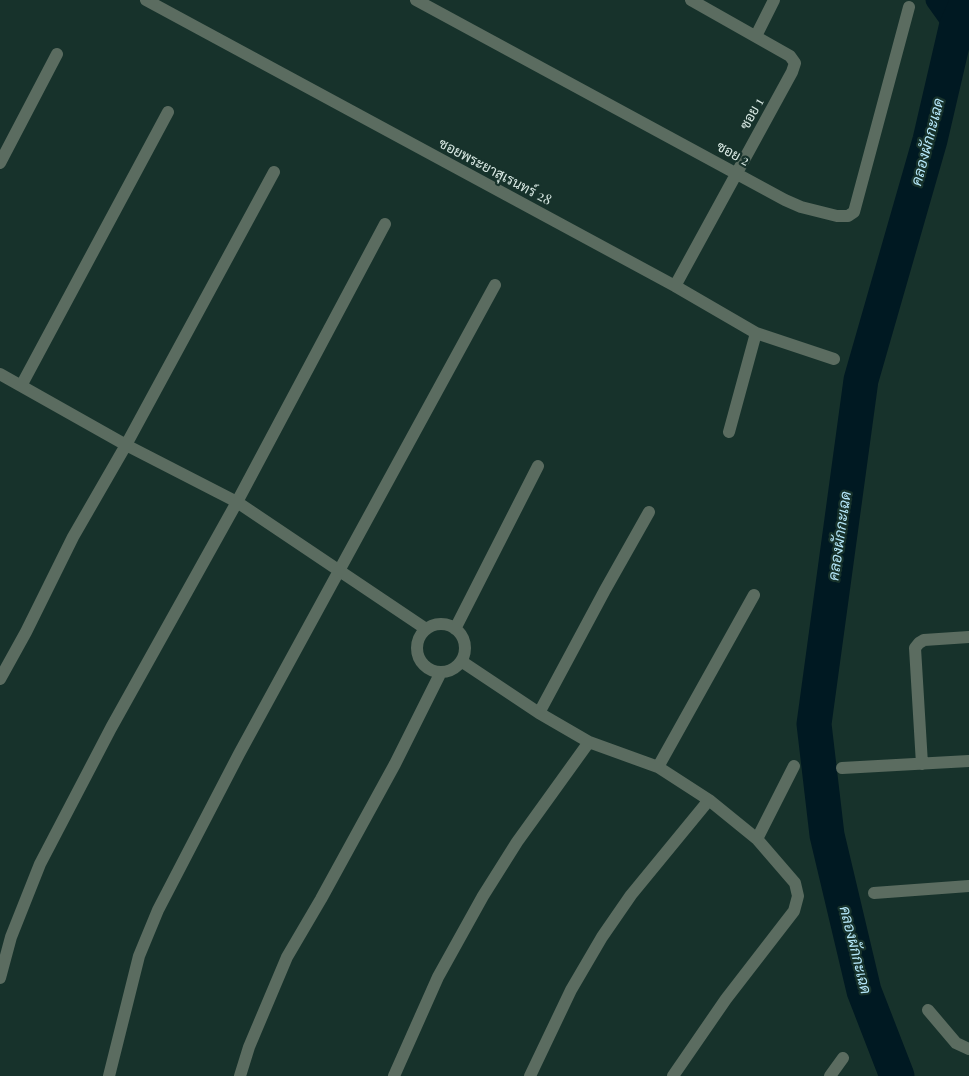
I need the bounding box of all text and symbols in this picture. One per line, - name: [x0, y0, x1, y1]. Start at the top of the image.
- street label: ซอย 1: [737, 95, 767, 133]
- water label: คลองผักกะเฉด: [908, 96, 948, 188]
- street label: ซอยพระยาสุเรนทร์ 28: [436, 135, 554, 209]
- street label: ซอย 2: [714, 138, 752, 170]
- water label: คลองผักกะเฉด: [825, 490, 855, 582]
- water label: คลองผักกะเฉด: [835, 904, 875, 996]

